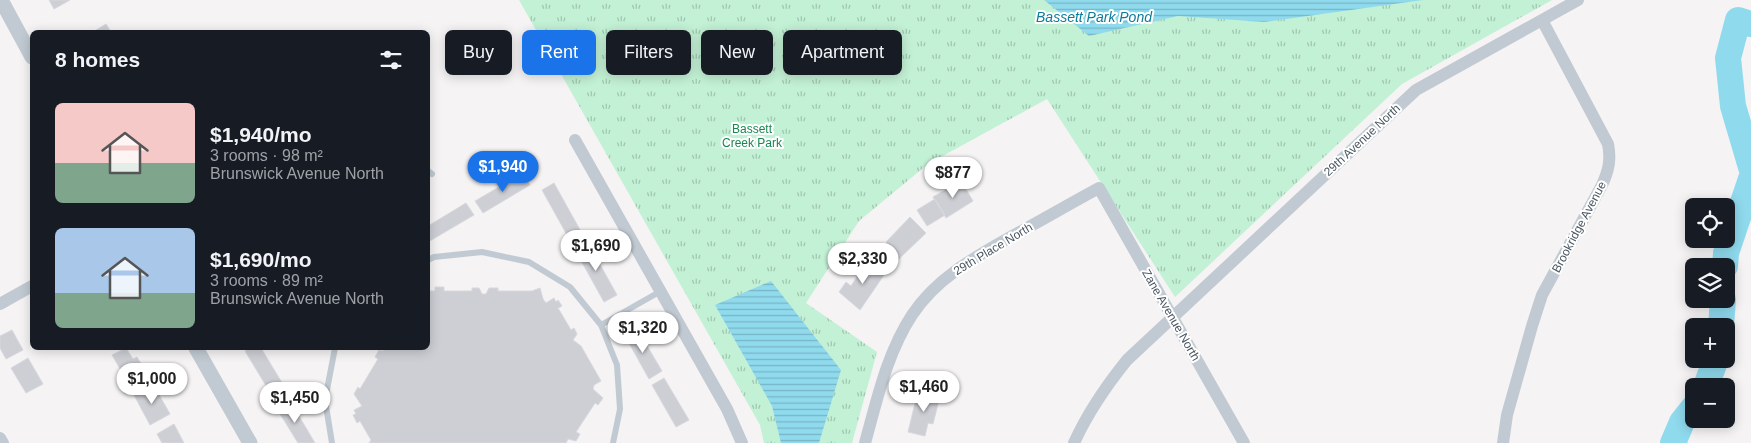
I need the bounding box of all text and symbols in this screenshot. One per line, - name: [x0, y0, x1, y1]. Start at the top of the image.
- water label: Bassett Park Pond: [1036, 9, 1153, 25]
- chip: Buy: [445, 30, 512, 75]
- chip: Rent: [522, 30, 596, 75]
- chip: Filters: [606, 30, 691, 75]
- chip: New: [701, 30, 773, 75]
- chip: Apartment: [783, 30, 902, 75]
- icon: filters: [377, 46, 405, 74]
- text: 8 homes: [55, 48, 140, 71]
- street label: 29th Avenue North: [1321, 101, 1403, 179]
- park label: Bassett Creek Park: [722, 122, 783, 150]
- icon: home: [95, 123, 155, 183]
- text: $1,940/mo: [210, 123, 312, 146]
- text: 3 rooms · 98 m²: [210, 147, 323, 164]
- pin: $1,940: [462, 150, 544, 193]
- pin: $877: [923, 156, 983, 199]
- text: $1,940: [479, 158, 527, 175]
- text: $877: [935, 164, 971, 181]
- text: Brunswick Avenue North: [210, 165, 384, 182]
- street label: Brookridge Avenue: [1549, 179, 1609, 275]
- map controls: [1685, 198, 1735, 428]
- button: locate: [1685, 198, 1735, 248]
- street label: 29th Place North: [951, 220, 1035, 278]
- pin: $1,690: [555, 230, 637, 272]
- text: $1,690: [572, 237, 620, 254]
- pin: $2,330: [822, 242, 904, 285]
- icon: home: [95, 248, 155, 308]
- text: $1,690/mo: [210, 248, 312, 271]
- text: $2,330: [839, 250, 887, 267]
- button: layers: [1685, 258, 1735, 308]
- street label: Zane Avenue North: [1139, 267, 1203, 363]
- text: 3 rooms · 89 m²: [210, 272, 323, 289]
- text: Brunswick Avenue North: [210, 290, 384, 307]
- pin: $1,320: [602, 312, 684, 354]
- button: +: [1685, 318, 1735, 368]
- text: $1,320: [619, 319, 667, 336]
- pin: $1,000: [111, 362, 193, 405]
- text: $1,000: [128, 370, 176, 387]
- pin: $1,460: [883, 370, 965, 413]
- text: $1,460: [900, 378, 948, 395]
- button: −: [1685, 378, 1735, 428]
- pin: $1,450: [254, 382, 336, 424]
- text: $1,450: [271, 389, 319, 406]

